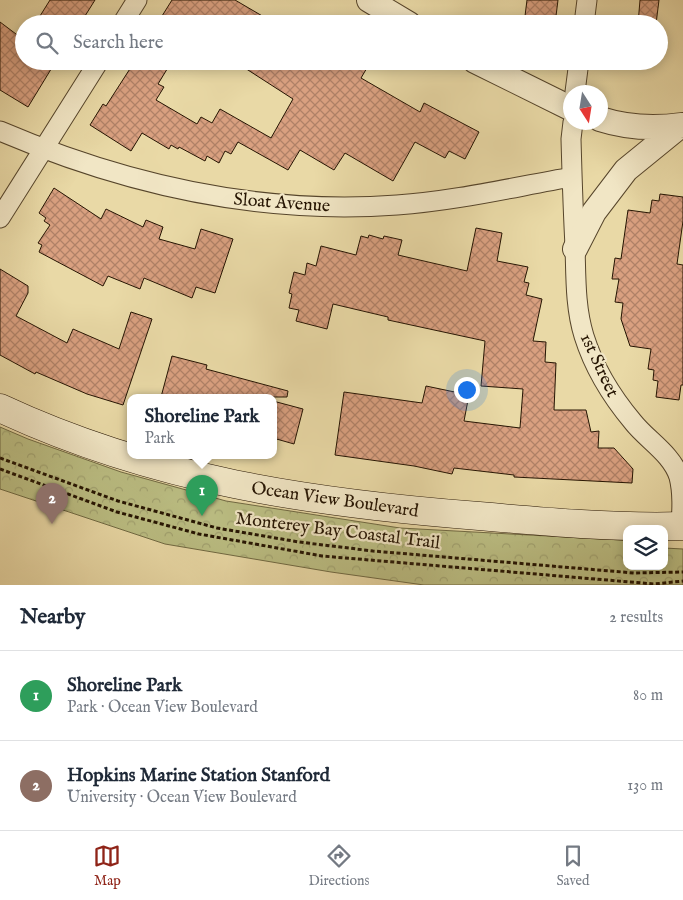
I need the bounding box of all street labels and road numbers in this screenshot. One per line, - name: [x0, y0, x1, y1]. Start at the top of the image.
- street label: Sloat Avenue: [233, 189, 331, 218]
- street label: 1st Street: [574, 330, 623, 401]
- street label: Ocean View Boulevard: [250, 477, 420, 524]
- street label: Monterey Bay Coastal Trail: [234, 508, 441, 555]

